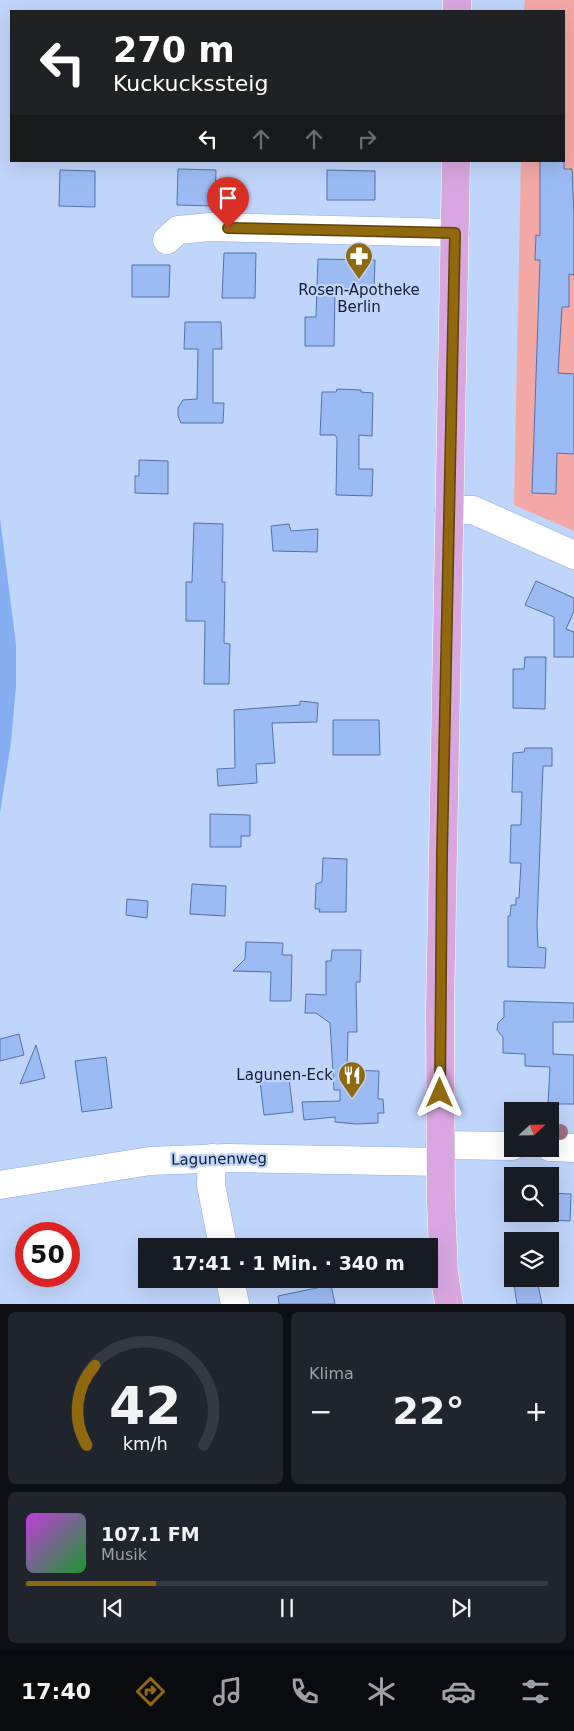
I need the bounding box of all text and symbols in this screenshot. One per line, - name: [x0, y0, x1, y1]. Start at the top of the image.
- icon: left: [30, 30, 95, 95]
- text: 270 m: [113, 30, 235, 70]
- text: Kuckuckssteig: [113, 71, 268, 96]
- icon: left: [194, 125, 222, 153]
- icon: ahead: [247, 125, 275, 153]
- icon: ahead: [300, 125, 328, 153]
- icon: right: [353, 125, 381, 153]
- pin: [207, 177, 249, 228]
- icon: arrive: [214, 184, 242, 212]
- pharmacy icon: Rosen-Apotheke Berlin: [344, 241, 374, 280]
- place label: Rosen-Apotheke Berlin: [298, 281, 420, 316]
- restaurant icon: Lagunen-Eck: [337, 1060, 367, 1099]
- place label: Lagunen-Eck: [236, 1066, 333, 1084]
- position arrow: [413, 1066, 465, 1118]
- north arrow: [504, 1102, 559, 1158]
- map controls: [504, 1102, 559, 1287]
- street label: Lagunenweg: [171, 1149, 267, 1169]
- button: search: [504, 1167, 559, 1222]
- speed limit sign: 50: [15, 1222, 80, 1287]
- button: layers: [504, 1232, 559, 1287]
- text: 17:41 · 1 Min. · 340 m: [171, 1252, 405, 1274]
- text: Klima: [309, 1364, 354, 1383]
- text: 42: [109, 1376, 182, 1436]
- text: 22°: [393, 1389, 464, 1433]
- text: −: [309, 1395, 332, 1428]
- text: +: [525, 1395, 548, 1428]
- text: km/h: [123, 1433, 168, 1454]
- text: 107.1 FM: [101, 1523, 200, 1545]
- text: Musik: [101, 1545, 147, 1564]
- icon: previous: [99, 1594, 127, 1622]
- icon: pause: [273, 1594, 301, 1622]
- icon: next: [447, 1594, 475, 1622]
- icon: directions: [133, 1674, 168, 1709]
- icon: music: [210, 1674, 245, 1709]
- icon: phone: [287, 1674, 322, 1709]
- icon: climate: [364, 1674, 399, 1709]
- icon: car: [441, 1674, 476, 1709]
- icon: filters: [518, 1674, 553, 1709]
- text: 17:40: [21, 1679, 91, 1704]

